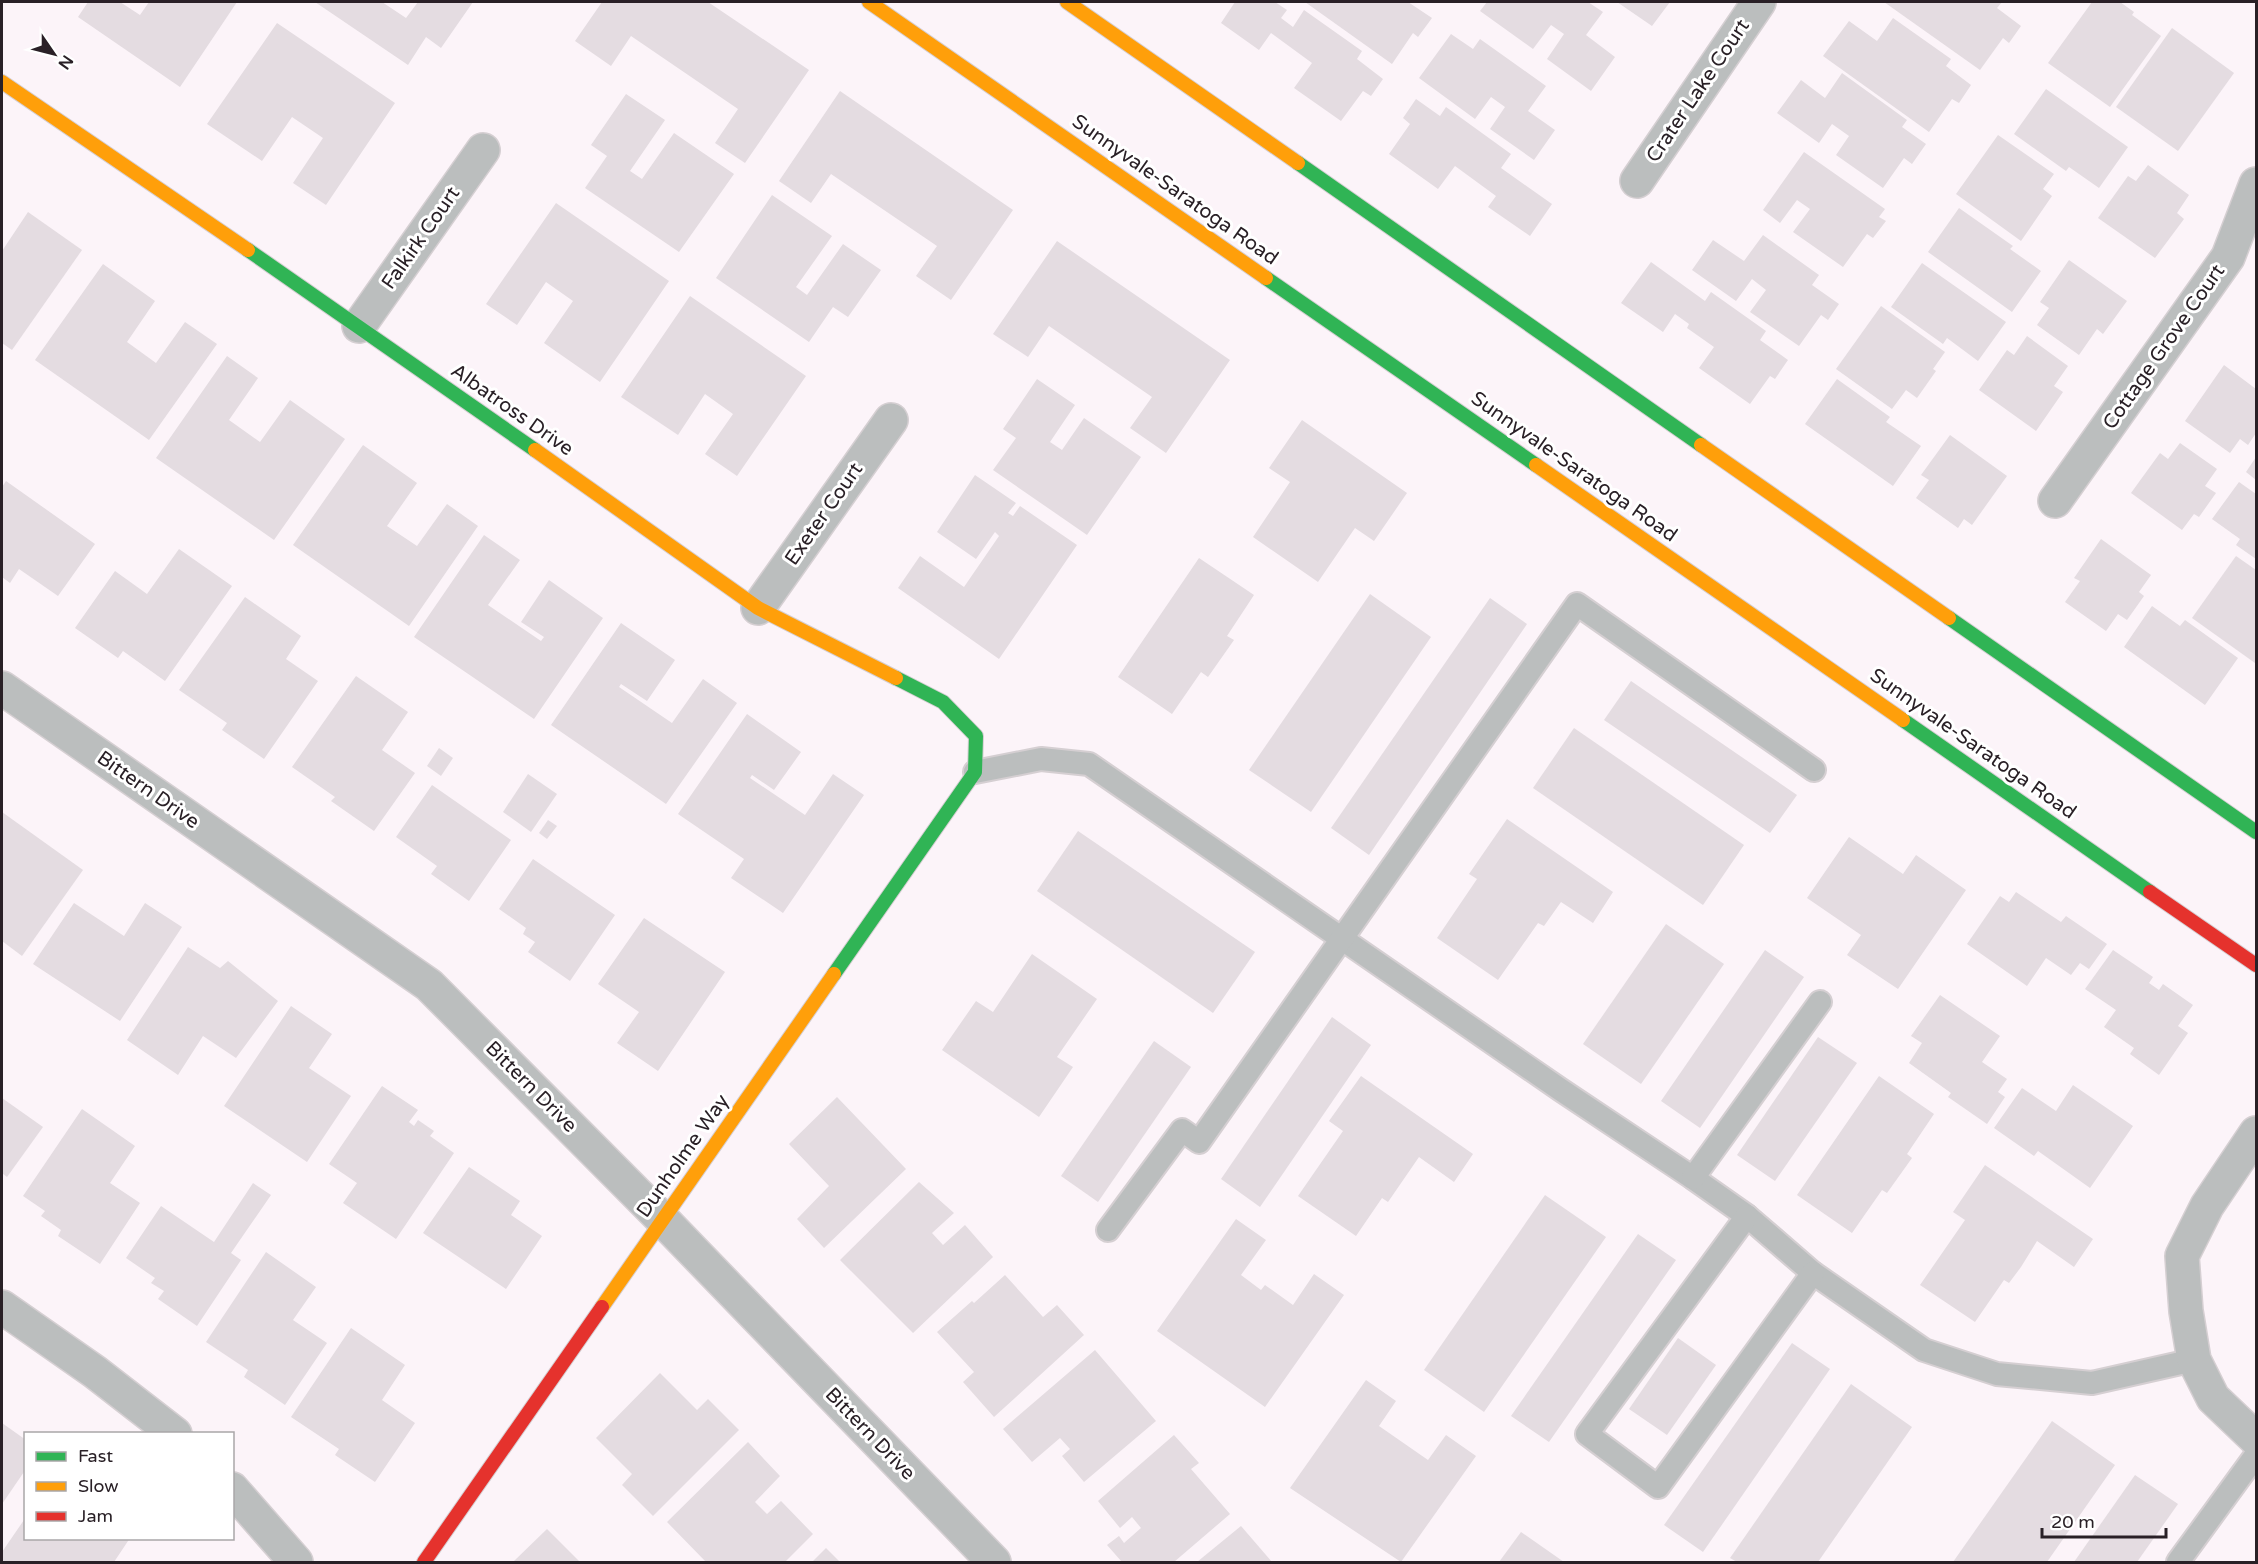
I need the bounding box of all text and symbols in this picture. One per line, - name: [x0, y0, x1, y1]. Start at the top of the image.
- street label: Crater Lake Court: [1641, 15, 1755, 167]
- north arrow: [24, 24, 84, 84]
- text: N: [54, 51, 77, 73]
- street label: Sunnyvale-Saratoga Road: [1067, 110, 1283, 270]
- street label: Falkirk Court: [377, 182, 465, 294]
- street label: Cottage Grove Court: [2098, 260, 2230, 434]
- street label: Albatross Drive: [446, 359, 578, 461]
- street label: Sunnyvale-Saratoga Road: [1466, 387, 1682, 547]
- street label: Exeter Court: [780, 458, 868, 570]
- street label: Sunnyvale-Saratoga Road: [1865, 664, 2081, 824]
- street label: Bittern Drive: [92, 746, 204, 834]
- street label: Bittern Drive: [480, 1036, 582, 1138]
- street label: Dunholme Way: [632, 1090, 734, 1222]
- street label: Bittern Drive: [820, 1383, 920, 1485]
- legend: [24, 1432, 234, 1540]
- text: Fast: [78, 1445, 113, 1467]
- text: Slow: [78, 1475, 119, 1497]
- scale bar: [2042, 1501, 2166, 1539]
- text: Jam: [78, 1505, 113, 1527]
- text: 20 m: [2051, 1511, 2095, 1533]

